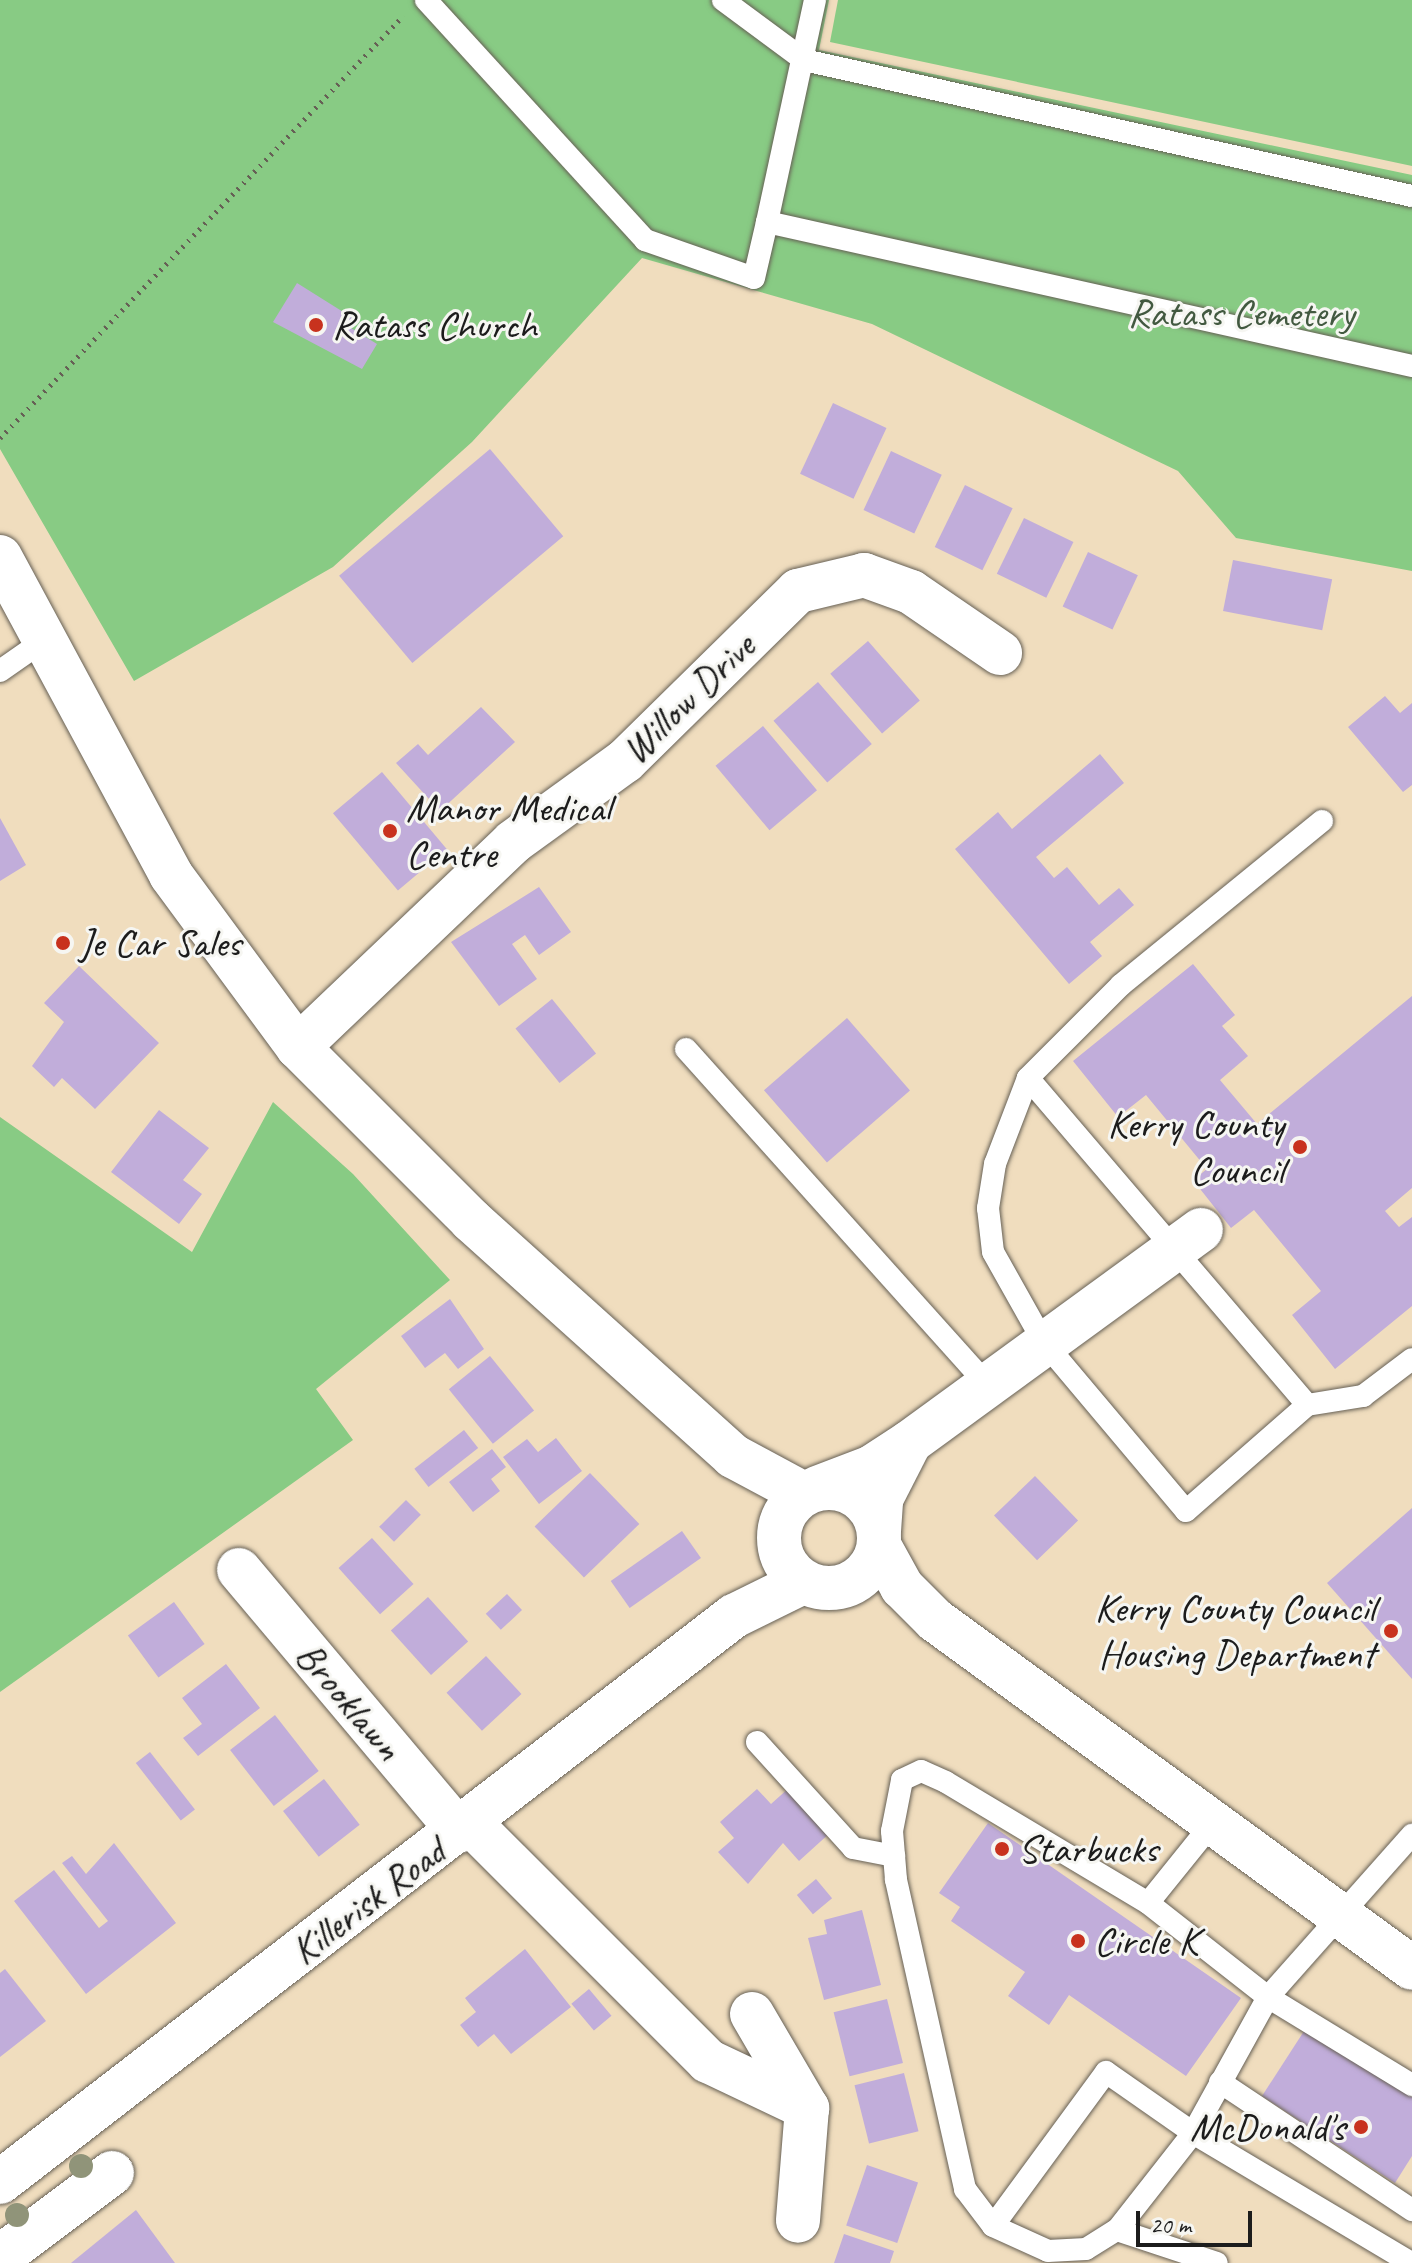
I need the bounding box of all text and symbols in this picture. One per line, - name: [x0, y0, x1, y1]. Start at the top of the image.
- park label: Ratass Cemetery: [1128, 289, 1354, 337]
- place label: Ratass Church: [332, 301, 537, 349]
- marker: Ratass Church: [307, 316, 325, 334]
- street label: Willow Drive: [611, 623, 765, 773]
- place label: Manor Medical Centre: [406, 784, 611, 878]
- marker: Manor Medical Centre: [381, 822, 399, 840]
- place label: Je Car Sales: [79, 919, 244, 967]
- marker: Je Car Sales: [54, 934, 72, 952]
- place label: Kerry County Council: [1108, 1100, 1284, 1194]
- marker: Kerry County Council: [1291, 1138, 1309, 1156]
- place label: Kerry County Council Housing Department: [1095, 1584, 1375, 1678]
- marker: Kerry County Council Housing Department: [1382, 1622, 1400, 1640]
- street label: Brooklawn: [286, 1632, 412, 1770]
- place label: Starbucks: [1018, 1825, 1158, 1873]
- street label: Killerisk Road: [281, 1827, 455, 1975]
- marker: Starbucks: [993, 1840, 1011, 1858]
- place label: Circle K: [1094, 1917, 1198, 1965]
- marker: Circle K: [1069, 1932, 1087, 1950]
- place label: McDonald's: [1190, 2103, 1345, 2151]
- marker: McDonald's: [1352, 2118, 1370, 2136]
- scale bar: [1140, 2195, 1256, 2245]
- text: 20 m: [1150, 2210, 1191, 2240]

